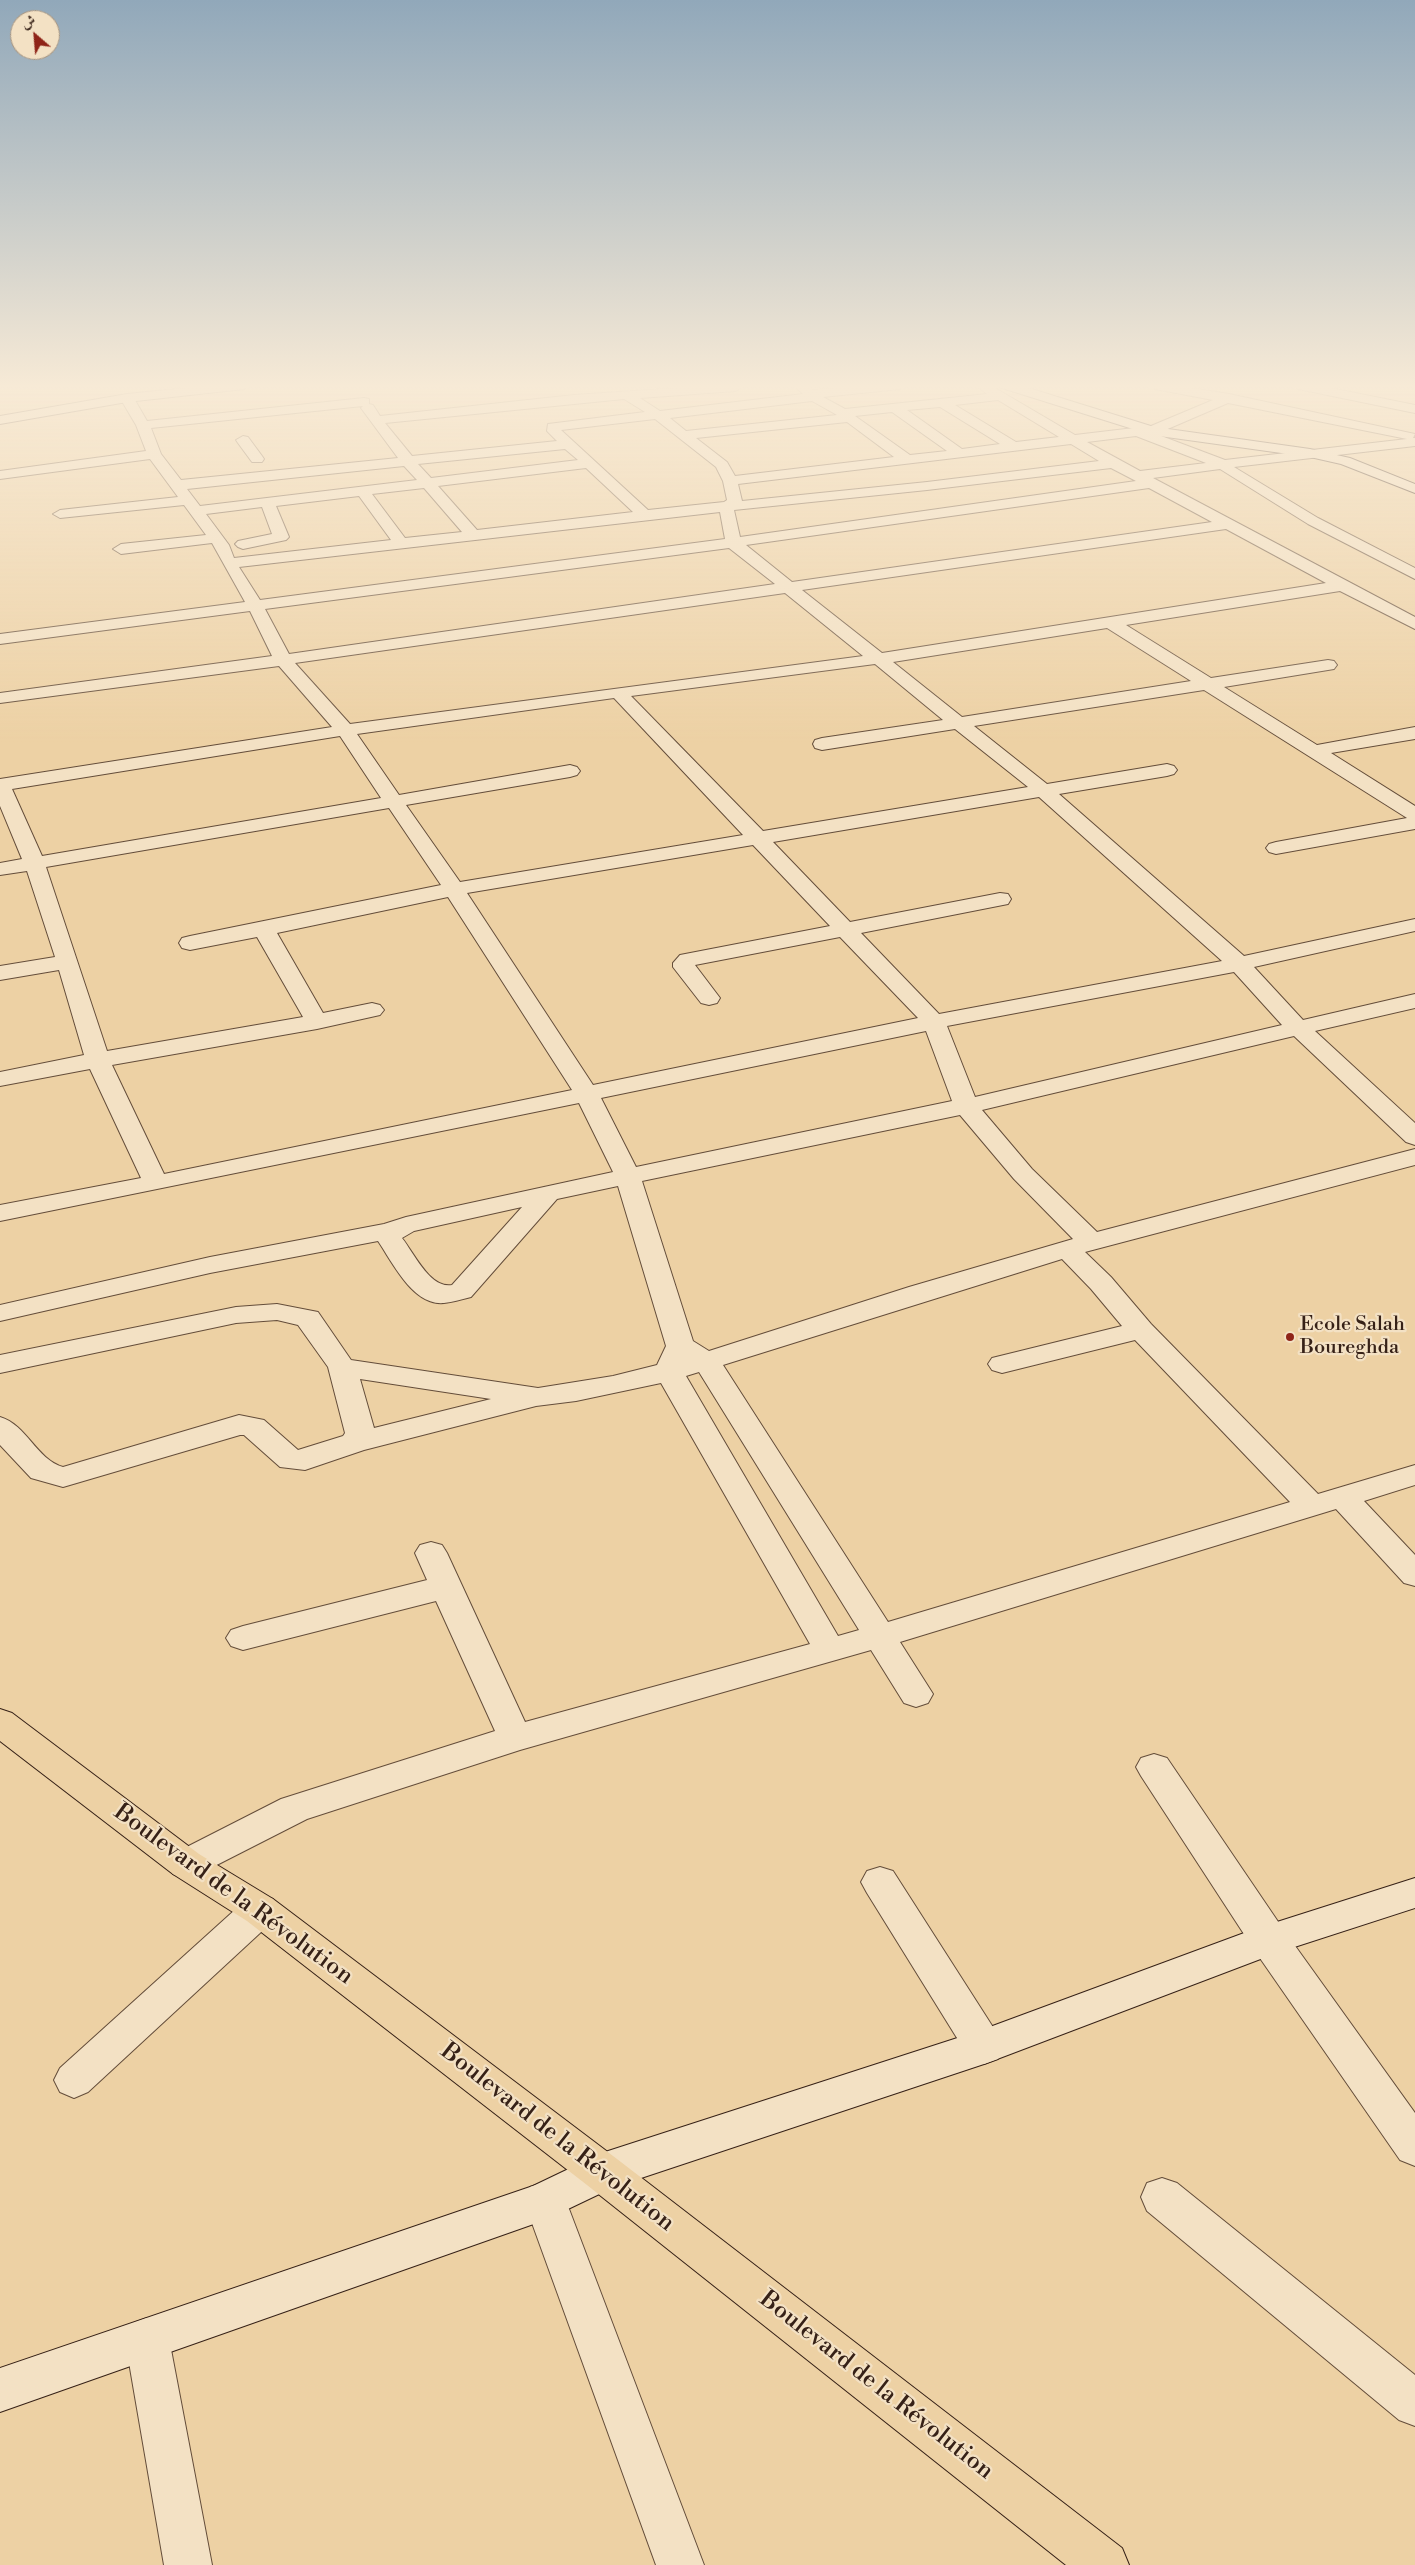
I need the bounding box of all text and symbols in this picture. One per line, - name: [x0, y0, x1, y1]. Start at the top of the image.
- north arrow: [10, 10, 60, 60]
- text: ش: [18, 11, 39, 34]
- place label: Ecole Salah Boureghda: [1300, 1313, 1405, 1360]
- marker: Ecole Salah Boureghda: [1284, 1331, 1296, 1343]
- street label: Boulevard de la Révolution: [108, 1798, 358, 1992]
- street label: Boulevard de la Révolution: [434, 2038, 680, 2238]
- street label: Boulevard de la Révolution: [753, 2286, 999, 2486]

